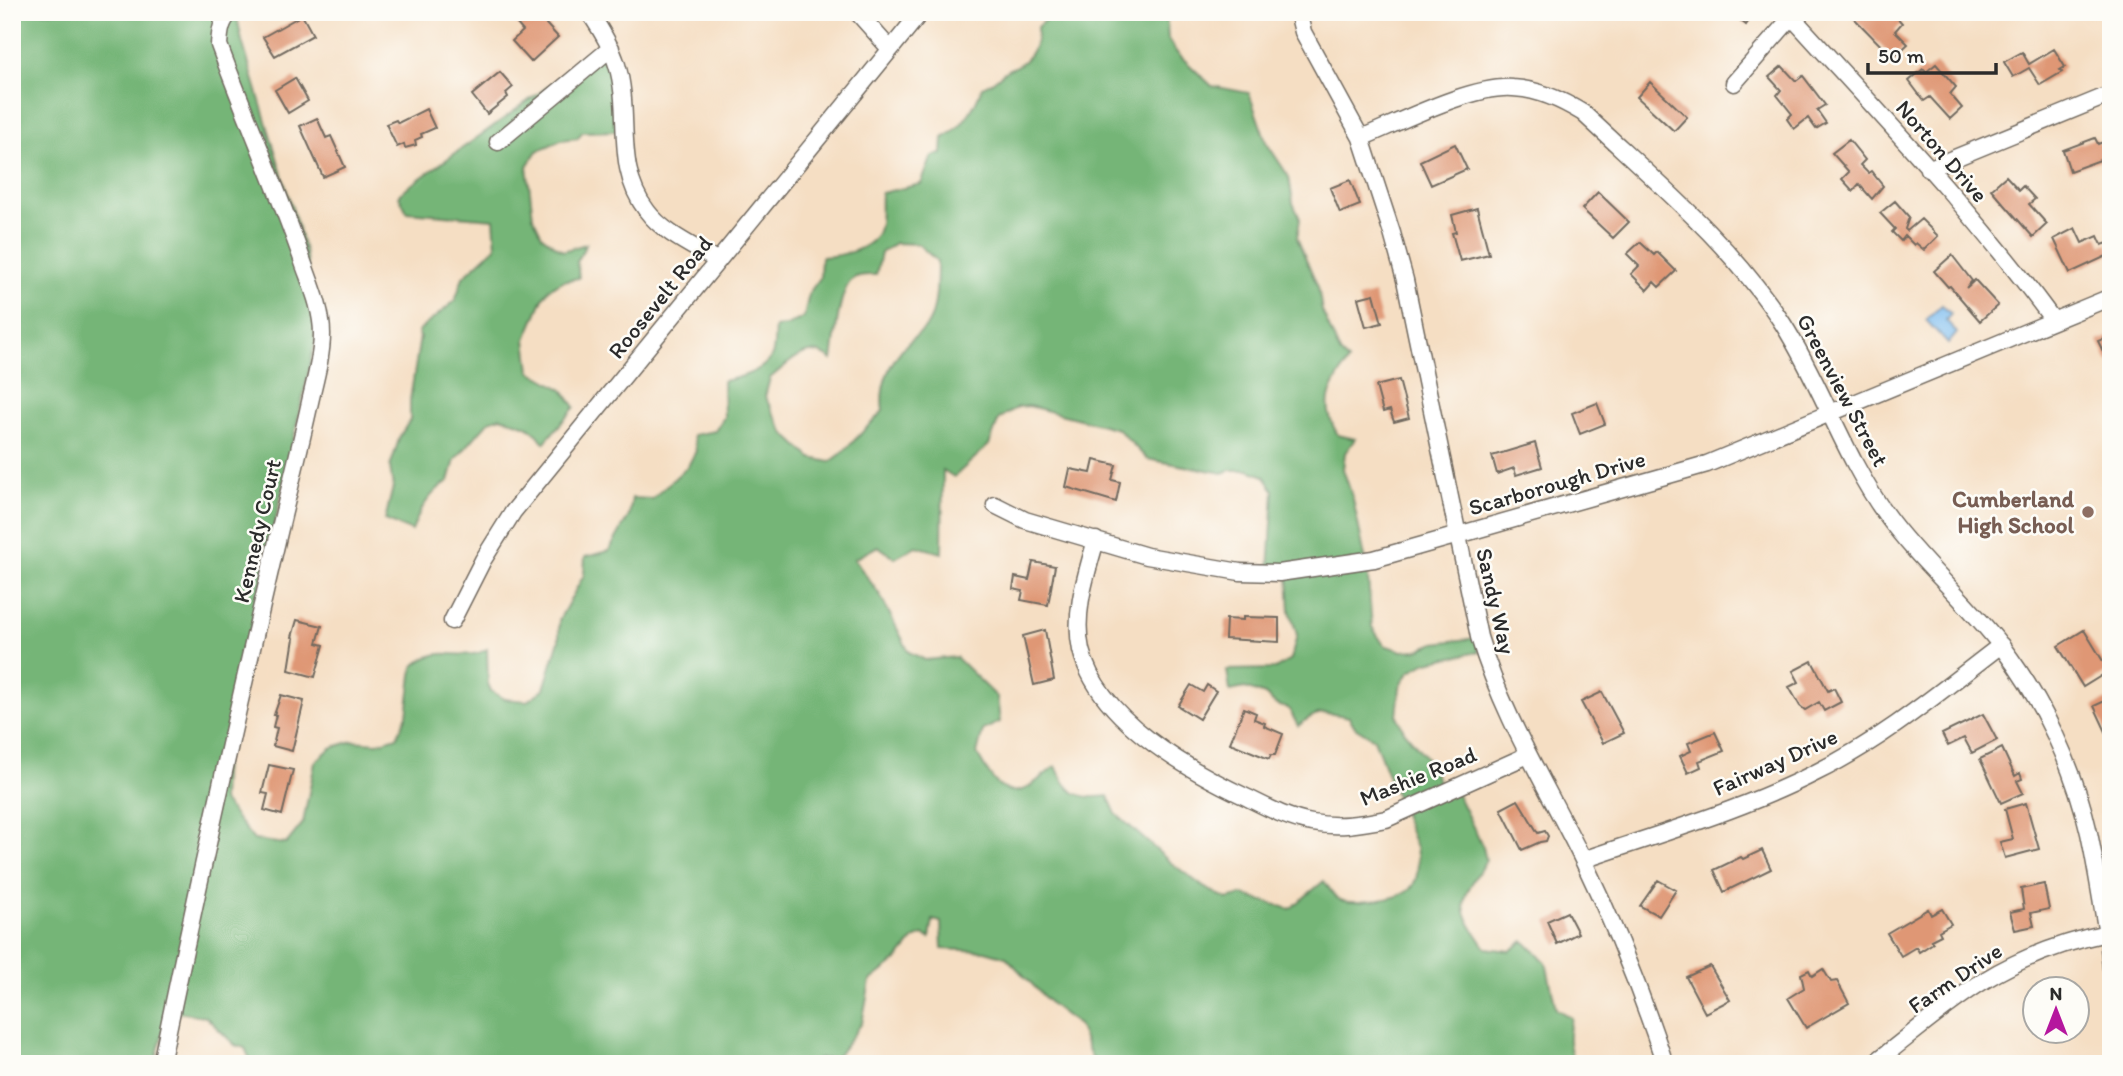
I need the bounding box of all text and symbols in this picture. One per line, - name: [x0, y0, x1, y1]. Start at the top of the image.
- scale bar: [1868, 32, 1995, 76]
- text: 50 m: [1878, 43, 1925, 68]
- street label: Norton Drive: [1890, 94, 1994, 208]
- street label: Roosevelt Road: [602, 230, 718, 364]
- street label: Greenview Street: [1791, 309, 1895, 471]
- street label: Scarborough Drive: [1465, 444, 1649, 522]
- street label: Kennedy Court: [227, 456, 287, 606]
- place label: Cumberland High School: [1952, 485, 2074, 539]
- marker: Cumberland High School: [2080, 504, 2096, 520]
- street label: Sandy Way: [1470, 545, 1522, 657]
- street label: Fairway Drive: [1708, 722, 1842, 802]
- street label: Mashie Road: [1355, 740, 1481, 812]
- street label: Farm Drive: [1903, 936, 2007, 1020]
- north arrow: [2022, 974, 2092, 1044]
- text: N: [2050, 982, 2062, 1005]

